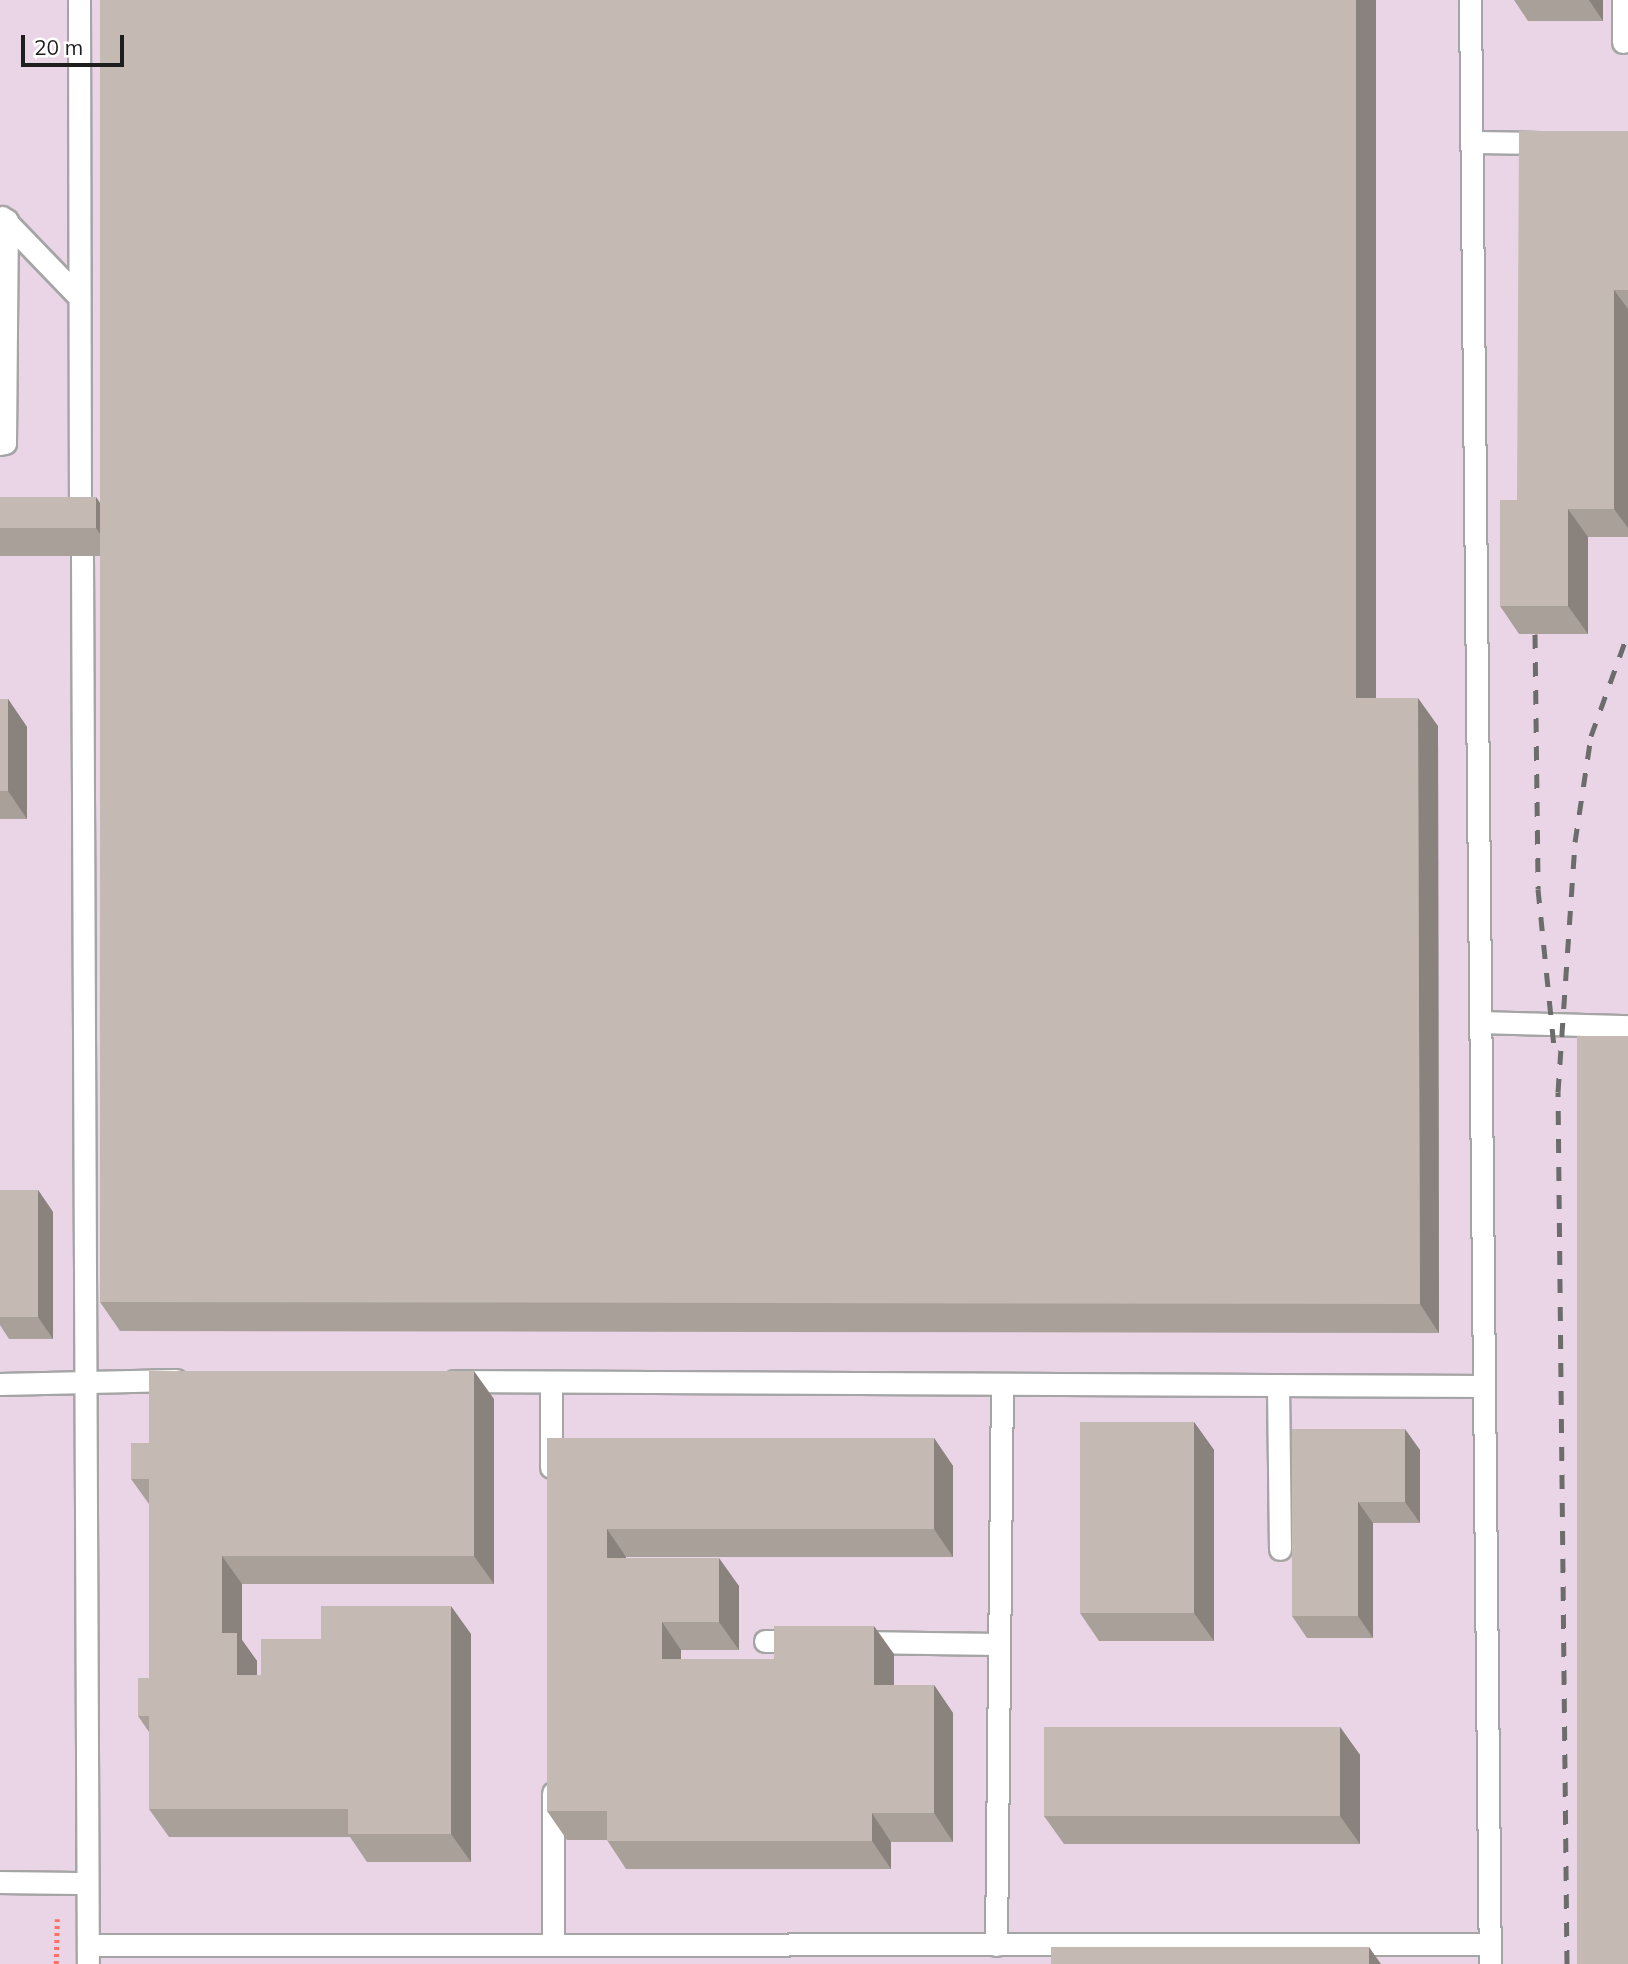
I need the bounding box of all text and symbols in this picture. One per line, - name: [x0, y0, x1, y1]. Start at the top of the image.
- scale bar: [24, 21, 128, 65]
- text: 20 m: [34, 34, 83, 60]

